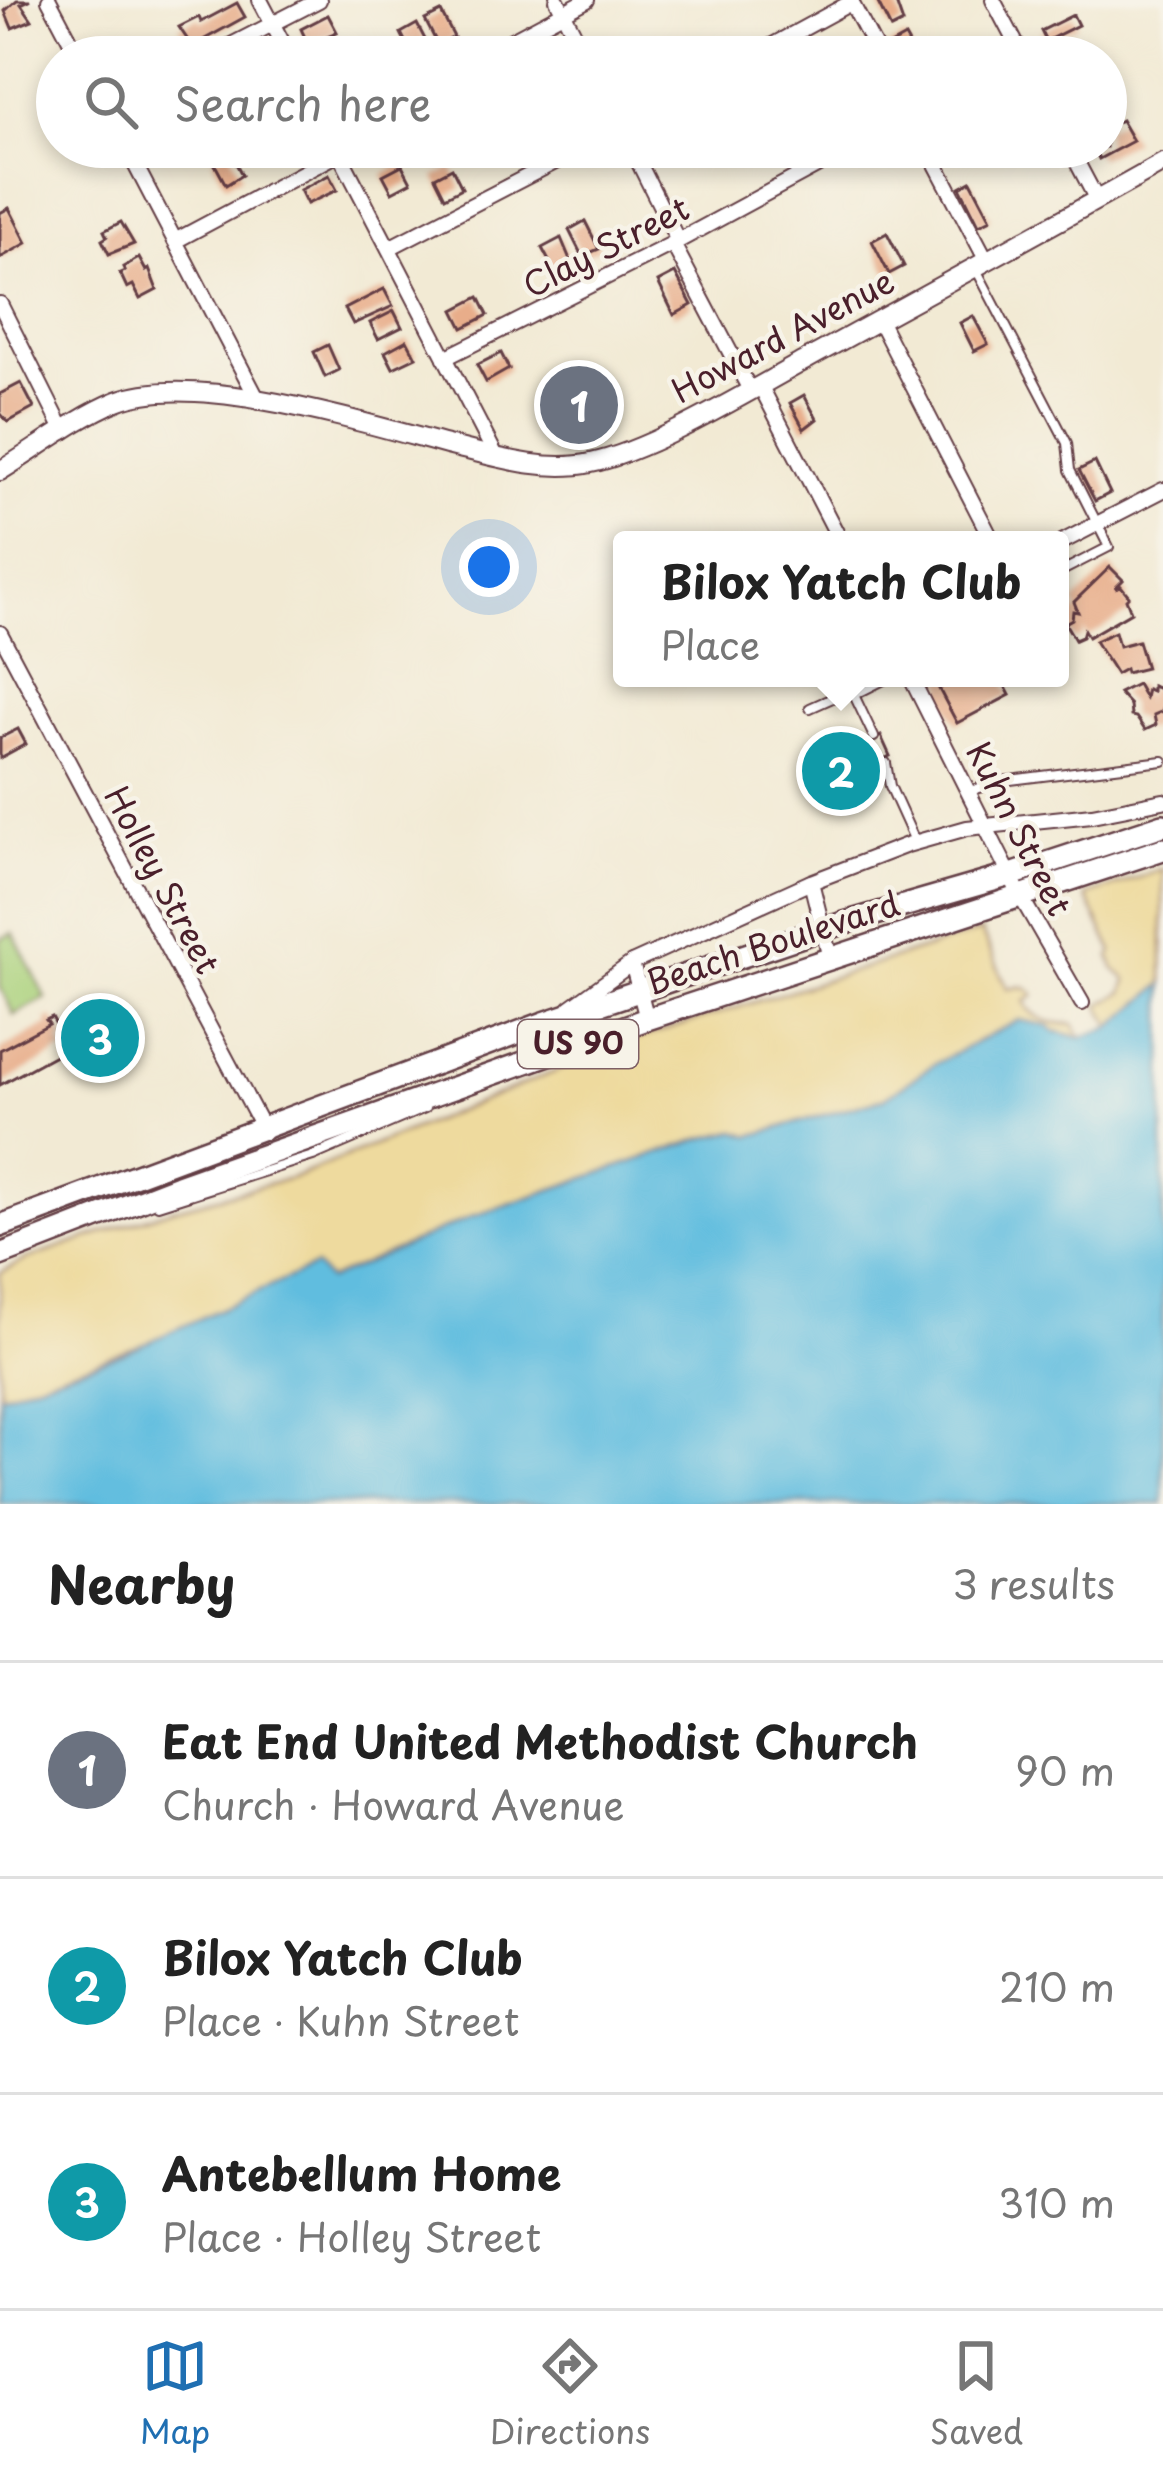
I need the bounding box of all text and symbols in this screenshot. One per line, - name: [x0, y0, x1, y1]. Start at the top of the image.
- search box: [36, 36, 1127, 168]
- text: Search here: [174, 68, 431, 136]
- icon: search: [78, 69, 144, 135]
- street label: Clay Street: [513, 182, 697, 309]
- street label: Howard Avenue: [662, 255, 902, 414]
- pin: 1: [540, 360, 618, 450]
- popup: [613, 531, 1069, 687]
- your location: [459, 537, 519, 597]
- text: Bilox Yatch Club: [661, 546, 1021, 614]
- text: Place: [661, 614, 760, 673]
- pin: 2: [802, 726, 880, 816]
- street label: Kuhn Street: [956, 732, 1086, 924]
- street label: Holley Street: [93, 776, 234, 982]
- street label: Beach Boulevard: [640, 877, 905, 1006]
- pin: 3: [61, 993, 139, 1083]
- road number: US 90: [518, 1020, 638, 1068]
- text: Nearby: [48, 1544, 235, 1621]
- text: 3 results: [952, 1553, 1115, 1612]
- text: Eat End United Methodist Church: [162, 1706, 918, 1774]
- text: 1: [78, 1740, 96, 1799]
- text: 90 m: [1015, 1740, 1115, 1799]
- text: Church · Howard Avenue: [162, 1774, 624, 1833]
- text: Bilox Yatch Club: [162, 1922, 523, 1990]
- text: 2: [73, 1956, 101, 2015]
- text: 210 m: [999, 1956, 1115, 2015]
- text: Place · Kuhn Street: [162, 1990, 519, 2049]
- text: Antebellum Home: [162, 2138, 561, 2206]
- text: 3: [74, 2172, 100, 2231]
- text: 310 m: [998, 2172, 1115, 2231]
- text: Place · Holley Street: [162, 2206, 541, 2265]
- tab: Map: [140, 2333, 210, 2455]
- tab: Directions: [490, 2333, 650, 2455]
- tab: Saved: [930, 2333, 1023, 2455]

